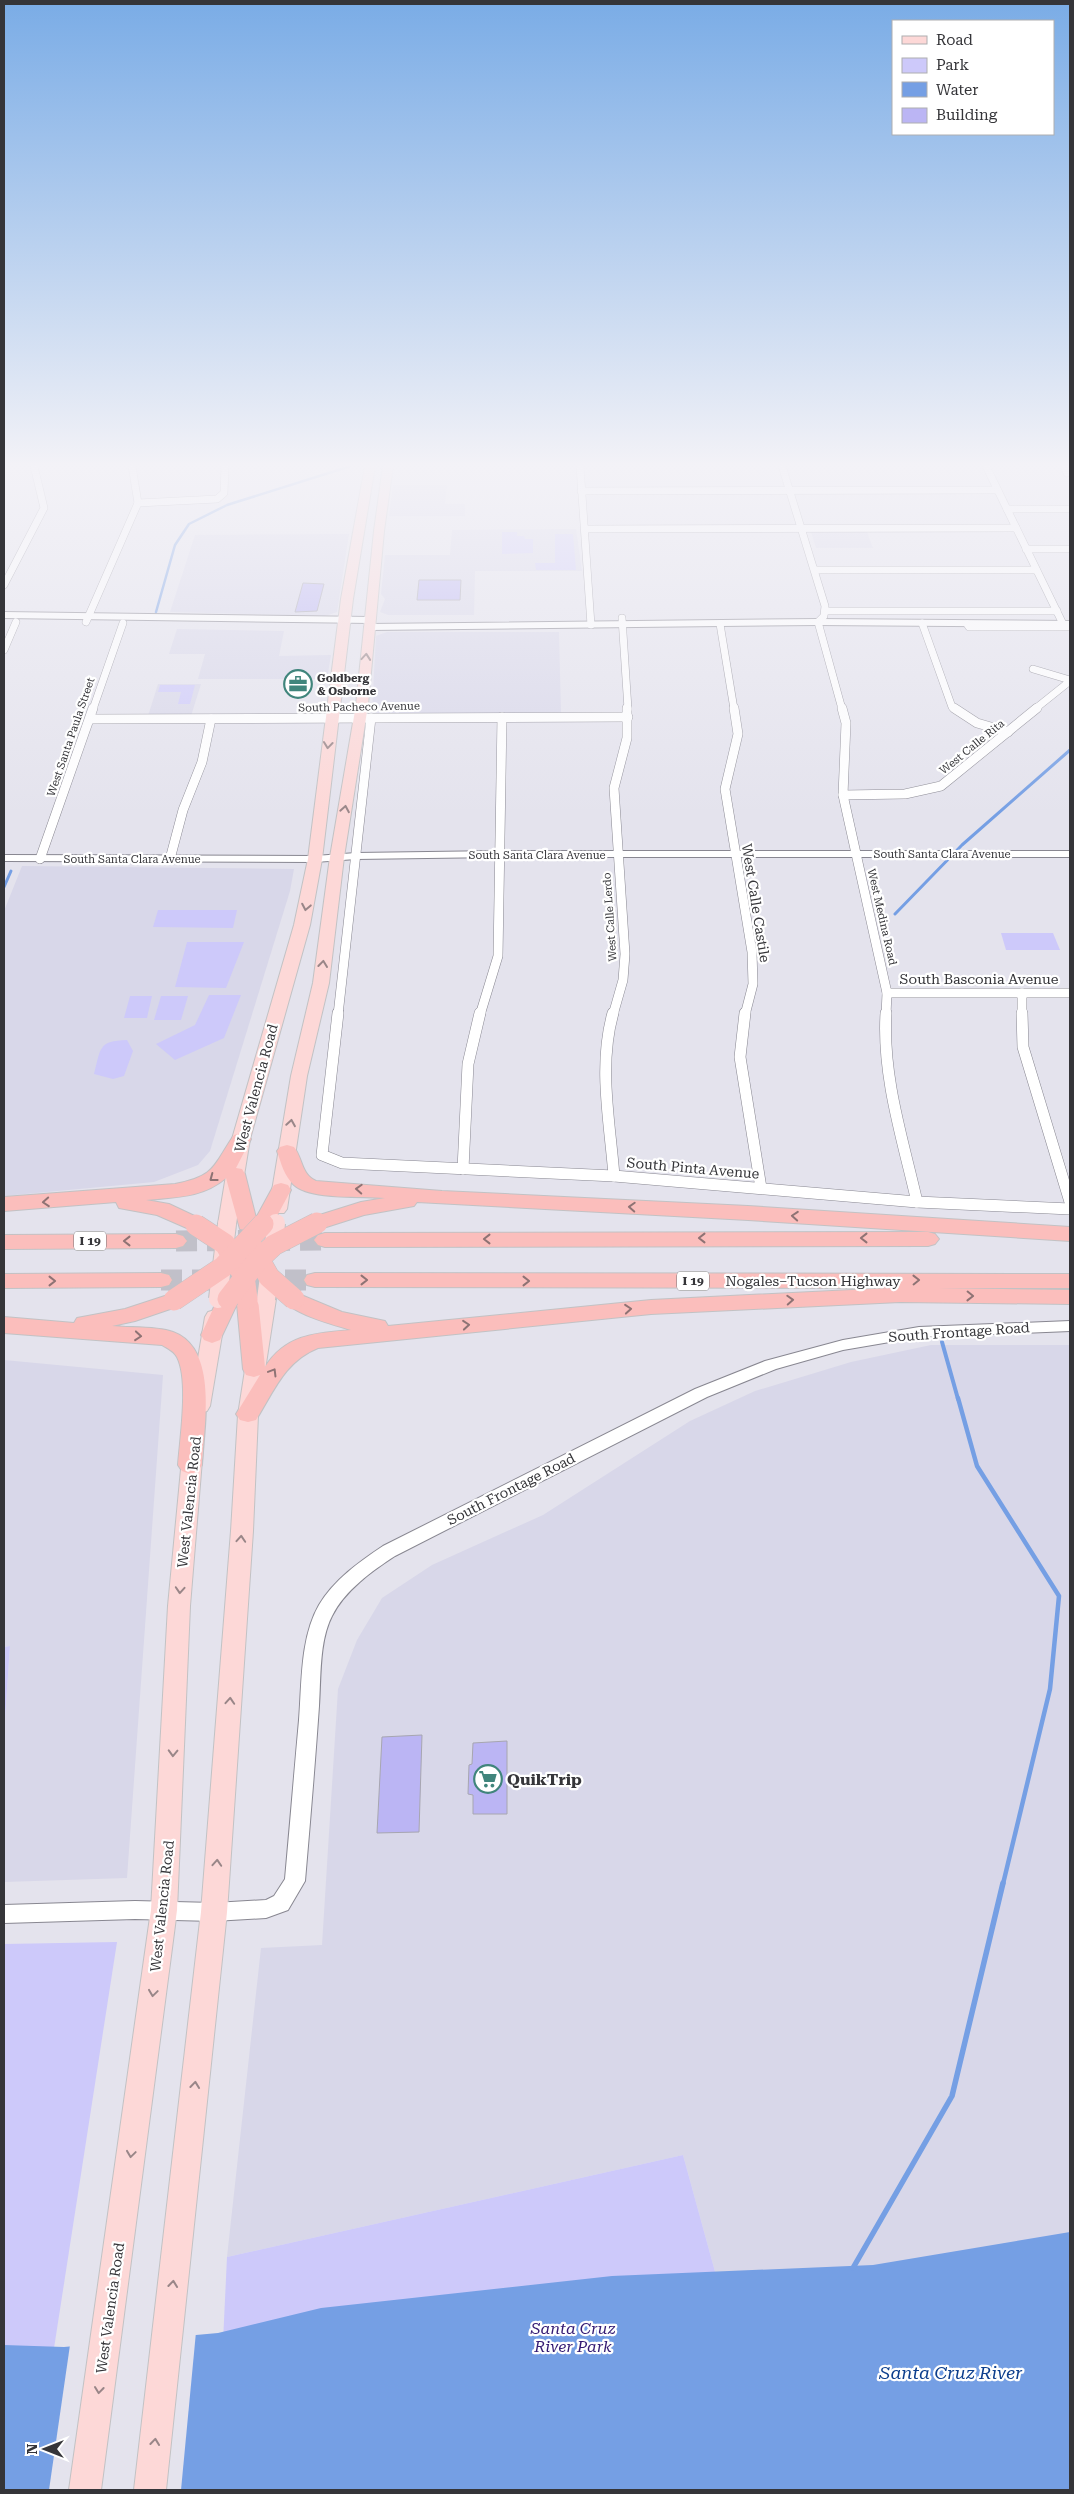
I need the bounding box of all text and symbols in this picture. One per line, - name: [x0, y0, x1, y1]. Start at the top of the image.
- legend: [892, 20, 1054, 135]
- text: Road: [936, 31, 973, 49]
- text: Park: [936, 56, 970, 74]
- text: Water: [936, 81, 978, 99]
- text: Building: [936, 106, 998, 124]
- one-way arrow: [360, 653, 371, 661]
- office icon: Goldberg & Osborne: [283, 669, 313, 699]
- place label: Goldberg & Osborne: [317, 672, 377, 698]
- street label: West Santa Paula Street: [45, 676, 97, 798]
- street label: South Pacheco Avenue: [298, 699, 420, 715]
- street label: West Calle Rita: [937, 717, 1007, 777]
- one-way arrow: [323, 741, 334, 749]
- one-way arrow: [340, 805, 350, 814]
- street label: West Calle Castile: [739, 842, 773, 964]
- street label: South Santa Clara Avenue: [873, 848, 1011, 861]
- street label: South Santa Clara Avenue: [468, 849, 606, 862]
- street label: South Santa Clara Avenue: [63, 853, 201, 866]
- street label: West Medina Road: [865, 867, 899, 967]
- street label: West Calle Lerdo: [600, 872, 620, 962]
- one-way arrow: [301, 903, 312, 912]
- one-way arrow: [317, 960, 328, 968]
- street label: South Basconia Avenue: [900, 971, 1059, 987]
- street label: West Valencia Road: [231, 1022, 281, 1154]
- one-way arrow: [286, 1119, 296, 1128]
- street label: South Pinta Avenue: [626, 1154, 760, 1182]
- one-way arrow: [209, 1172, 219, 1181]
- one-way arrow: [355, 1184, 363, 1195]
- one-way arrow: [42, 1196, 50, 1207]
- one-way arrow: [628, 1202, 636, 1213]
- one-way arrow: [790, 1211, 798, 1222]
- road number: I 19: [74, 1232, 106, 1250]
- one-way arrow: [860, 1232, 868, 1243]
- one-way arrow: [697, 1233, 705, 1243]
- one-way arrow: [482, 1234, 490, 1244]
- one-way arrow: [123, 1236, 130, 1246]
- road number: I 19: [677, 1272, 709, 1290]
- street label: Nogales–Tucson Highway: [726, 1273, 901, 1289]
- one-way arrow: [360, 1275, 368, 1285]
- one-way arrow: [912, 1275, 920, 1285]
- one-way arrow: [49, 1276, 57, 1286]
- one-way arrow: [522, 1276, 530, 1286]
- one-way arrow: [966, 1291, 974, 1301]
- one-way arrow: [786, 1295, 794, 1306]
- one-way arrow: [624, 1304, 632, 1315]
- one-way arrow: [462, 1319, 470, 1330]
- street label: South Frontage Road: [888, 1319, 1030, 1345]
- one-way arrow: [135, 1330, 143, 1341]
- one-way arrow: [267, 1369, 277, 1378]
- street label: West Valencia Road: [174, 1435, 204, 1569]
- street label: South Frontage Road: [444, 1450, 578, 1528]
- one-way arrow: [236, 1535, 247, 1543]
- one-way arrow: [175, 1587, 186, 1595]
- one-way arrow: [224, 1697, 235, 1705]
- one-way arrow: [167, 1749, 178, 1757]
- supermarket icon: QuikTrip: [473, 1764, 503, 1794]
- place label: QuikTrip: [507, 1770, 582, 1789]
- street label: West Valencia Road: [147, 1839, 177, 1973]
- one-way arrow: [212, 1859, 223, 1867]
- one-way arrow: [148, 1990, 159, 1998]
- one-way arrow: [189, 2081, 200, 2089]
- one-way arrow: [126, 2150, 136, 2159]
- street label: West Valencia Road: [93, 2241, 127, 2375]
- one-way arrow: [167, 2280, 178, 2288]
- park label: Santa Cruz River Park: [530, 2319, 615, 2356]
- water label: Santa Cruz River: [878, 2362, 1023, 2383]
- one-way arrow: [94, 2385, 104, 2394]
- north arrow: [20, 2424, 70, 2474]
- one-way arrow: [149, 2438, 160, 2446]
- text: N: [24, 2443, 40, 2454]

